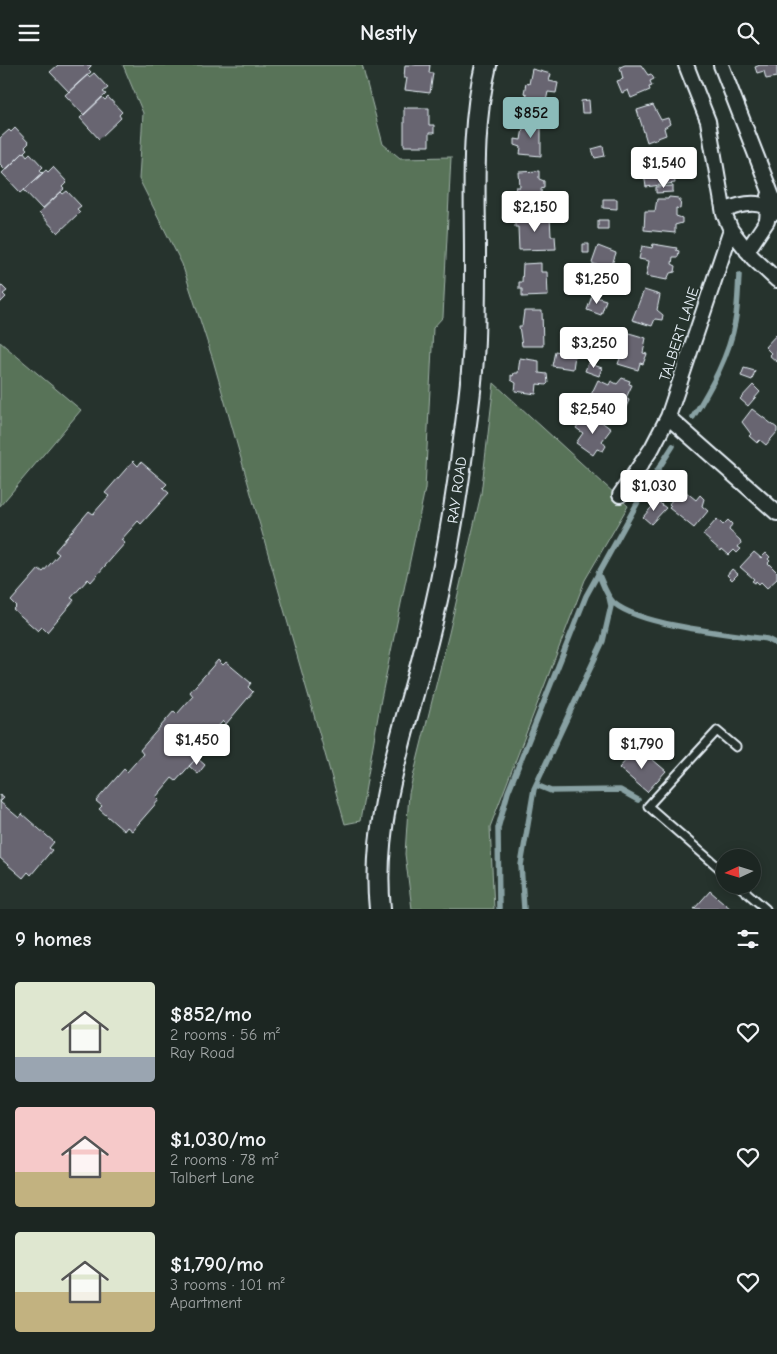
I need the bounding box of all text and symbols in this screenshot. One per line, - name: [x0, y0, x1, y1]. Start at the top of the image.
- icon: menu: [15, 19, 43, 47]
- icon: search: [734, 19, 762, 47]
- text: Nestly: [360, 20, 417, 46]
- pin: $852: [501, 97, 561, 139]
- text: $852: [514, 104, 548, 122]
- pin: $1,540: [623, 147, 705, 189]
- text: $1,540: [642, 154, 686, 172]
- pin: $2,150: [494, 191, 576, 233]
- text: $2,150: [513, 198, 557, 216]
- pin: $1,250: [556, 263, 638, 305]
- text: $1,250: [575, 270, 619, 288]
- street label: TALBERT LANE: [655, 285, 703, 383]
- pin: $3,250: [553, 327, 635, 369]
- text: $3,250: [571, 334, 617, 352]
- pin: $2,540: [552, 393, 634, 435]
- text: $2,540: [570, 400, 616, 418]
- street label: RAY ROAD: [443, 455, 471, 525]
- pin: $1,030: [613, 469, 695, 512]
- text: $1,030: [631, 477, 677, 495]
- pin: $1,450: [156, 723, 238, 766]
- pin: $1,790: [601, 727, 683, 770]
- text: $1,450: [175, 731, 219, 749]
- text: $1,790: [620, 735, 664, 753]
- north arrow: [716, 849, 761, 894]
- map controls: [716, 849, 761, 894]
- icon: filters: [734, 925, 762, 953]
- text: 9 homes: [15, 927, 91, 951]
- icon: home: [55, 1002, 115, 1062]
- text: $852/mo: [170, 1002, 252, 1026]
- icon: heart: [734, 1018, 762, 1046]
- text: 2 rooms · 56 m²: [170, 1026, 280, 1044]
- text: Ray Road: [170, 1044, 235, 1062]
- icon: home: [55, 1127, 115, 1187]
- text: $1,030/mo: [170, 1127, 266, 1151]
- icon: heart: [734, 1143, 762, 1171]
- text: 2 rooms · 78 m²: [170, 1151, 278, 1169]
- text: Talbert Lane: [170, 1169, 254, 1187]
- icon: home: [55, 1252, 115, 1312]
- text: $1,790/mo: [170, 1252, 264, 1276]
- icon: heart: [734, 1268, 762, 1296]
- text: 3 rooms · 101 m²: [170, 1276, 285, 1294]
- text: Apartment: [170, 1294, 242, 1312]

